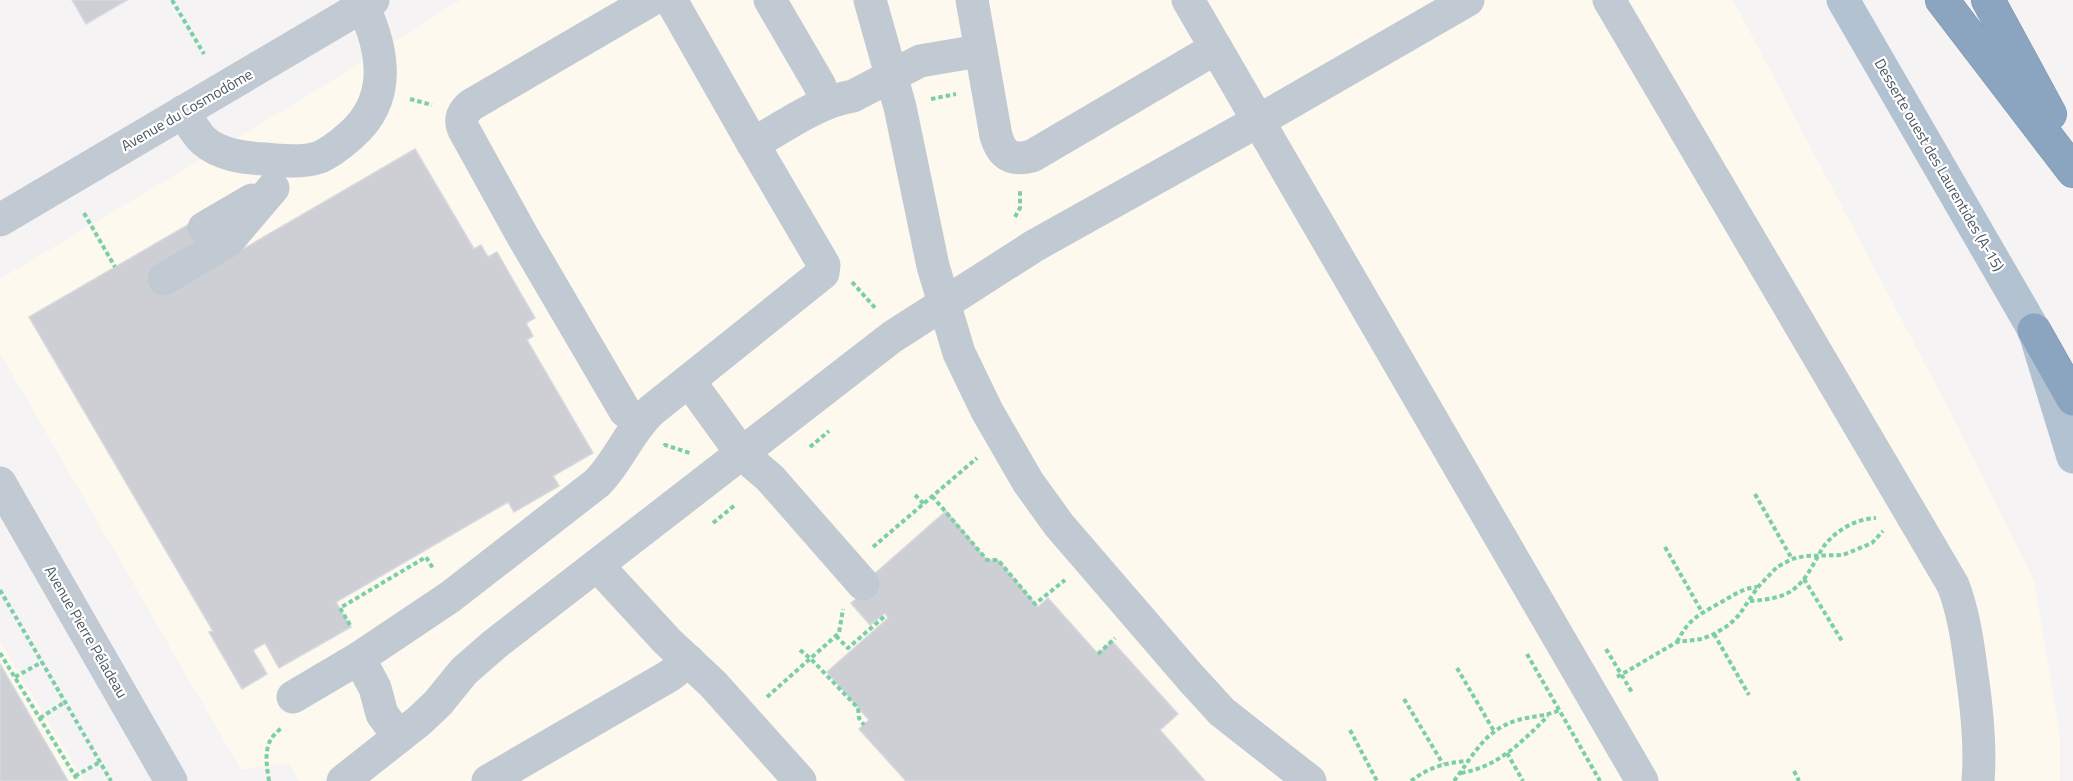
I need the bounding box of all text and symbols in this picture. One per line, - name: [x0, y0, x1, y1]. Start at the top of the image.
- street label: Desserte ouest des Laurentides (A-15): [1869, 54, 2010, 276]
- street label: Avenue du Cosmodôme: [117, 62, 257, 157]
- street label: Avenue Pierre Péladeau: [39, 561, 134, 702]

